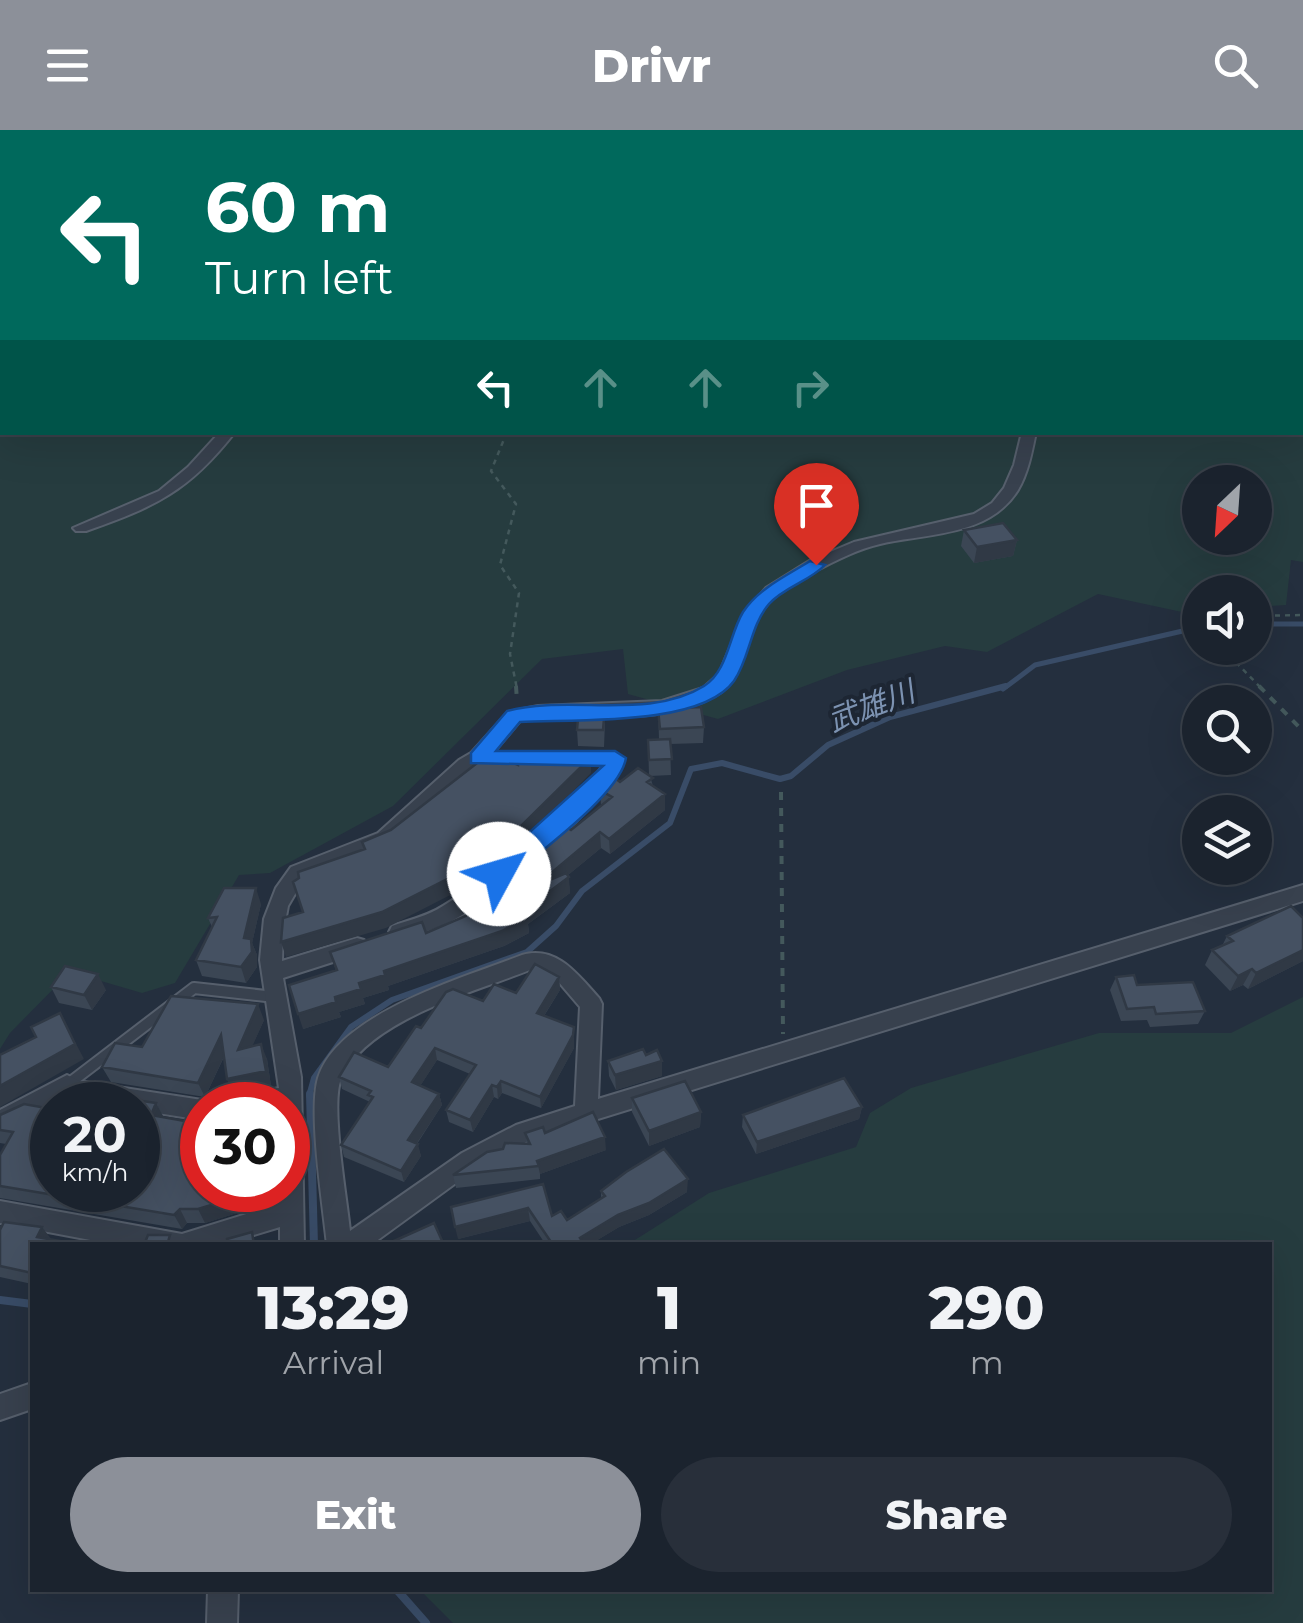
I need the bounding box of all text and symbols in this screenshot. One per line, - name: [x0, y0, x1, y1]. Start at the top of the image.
- icon: menu: [40, 38, 95, 93]
- text: Drivr: [592, 38, 711, 93]
- icon: search: [1208, 38, 1263, 93]
- text: 60 m: [205, 164, 390, 250]
- icon: left: [40, 170, 170, 300]
- text: Turn left: [205, 250, 393, 305]
- icon: left: [468, 360, 523, 415]
- icon: ahead: [573, 360, 628, 415]
- icon: ahead: [678, 360, 733, 415]
- icon: right: [783, 360, 838, 415]
- pin: [774, 463, 859, 566]
- north arrow: [1182, 465, 1272, 555]
- map controls: [1182, 465, 1272, 885]
- icon: arrive: [789, 478, 844, 533]
- button: sound: [1182, 575, 1272, 665]
- water label: 武雄川: [822, 672, 922, 739]
- button: search: [1182, 685, 1272, 775]
- button: layers: [1182, 795, 1272, 885]
- position arrow: [447, 822, 551, 926]
- speed limit sign: 30: [180, 1082, 310, 1212]
- text: 20: [63, 1104, 127, 1165]
- text: km/h: [62, 1157, 128, 1187]
- text: 13:29: [257, 1271, 410, 1344]
- text: 1: [657, 1271, 681, 1344]
- text: 290: [929, 1271, 1045, 1344]
- text: Arrival: [283, 1343, 384, 1382]
- text: min: [637, 1343, 701, 1382]
- text: m: [970, 1343, 1004, 1382]
- button: Exit: [70, 1457, 641, 1572]
- button: Share: [661, 1457, 1232, 1572]

